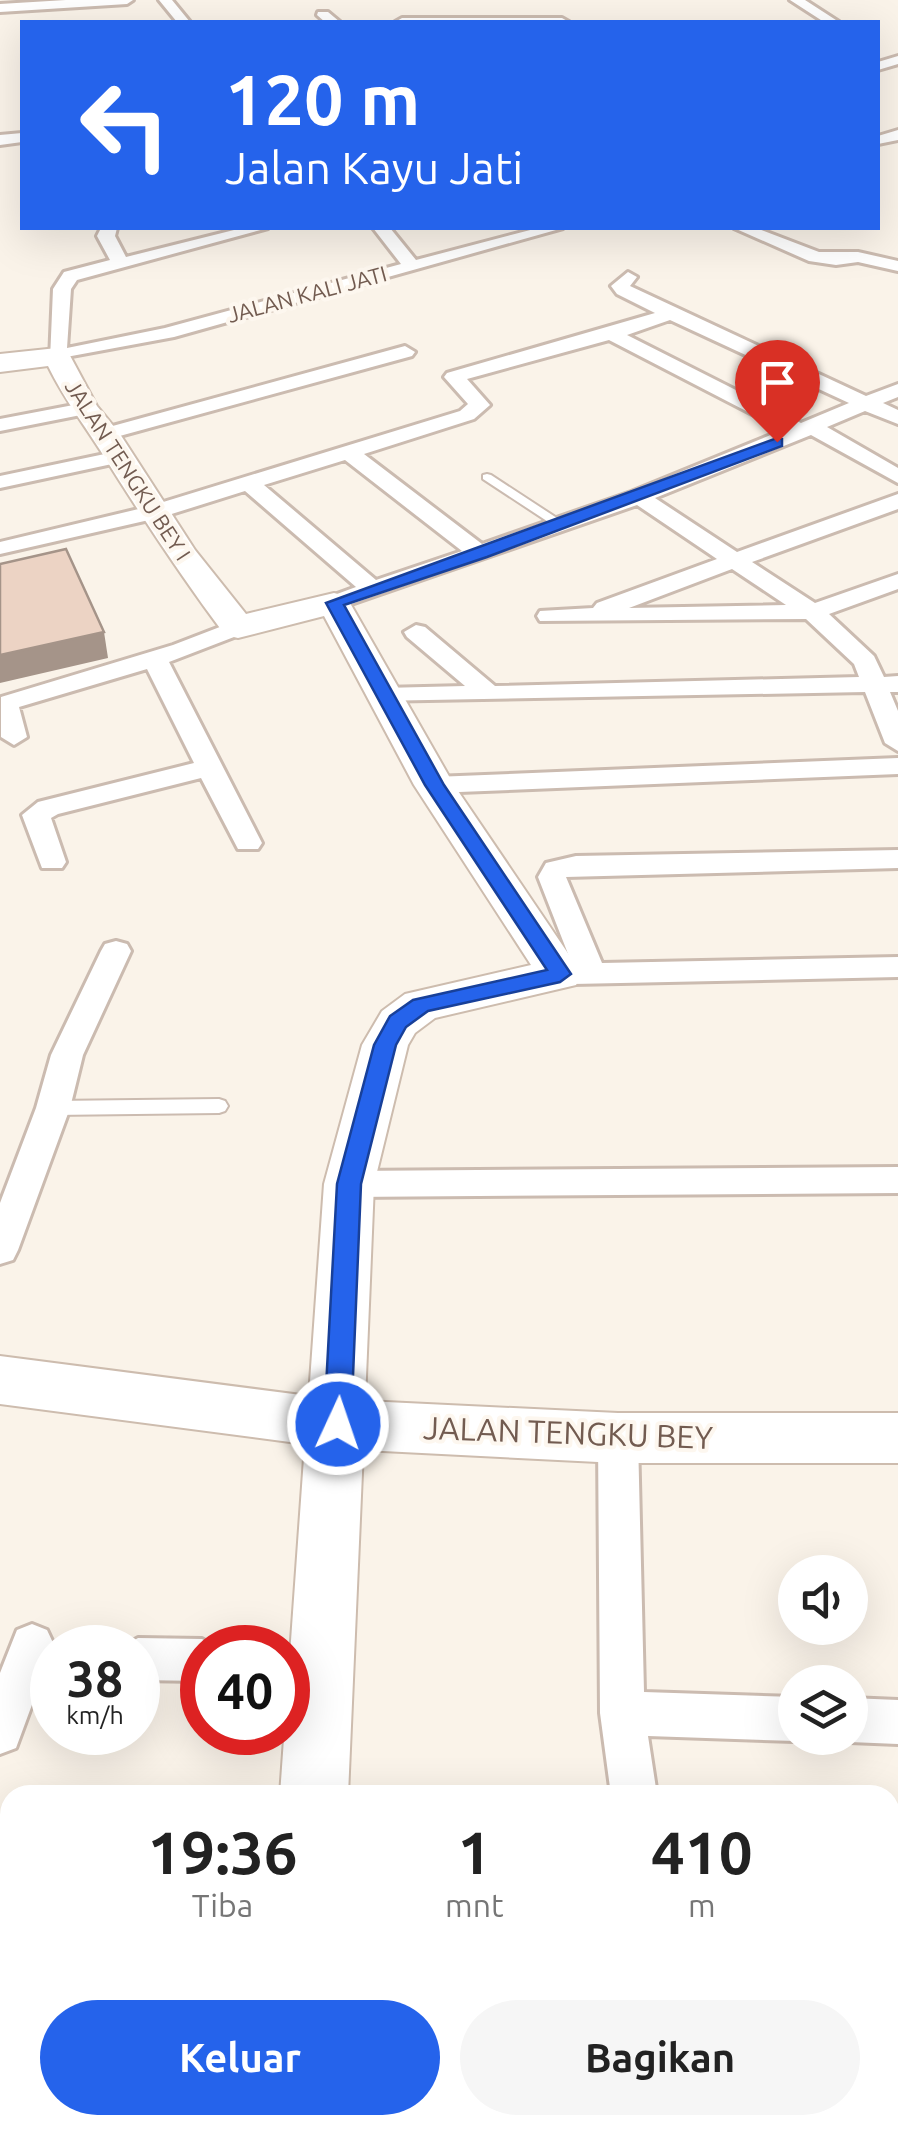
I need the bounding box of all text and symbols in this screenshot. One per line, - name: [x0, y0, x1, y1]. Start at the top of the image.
- icon: left: [60, 60, 190, 190]
- text: 120 m: [225, 60, 420, 138]
- text: Jalan Kayu Jati: [225, 142, 523, 193]
- street label: JALAN KALI JATI: [224, 260, 389, 327]
- pin: [735, 340, 820, 443]
- icon: arrive: [750, 355, 805, 410]
- street label: JALAN TENGKU BEY I: [61, 375, 196, 565]
- position arrow: [286, 1372, 390, 1476]
- street label: JALAN TENGKU BEY: [423, 1409, 714, 1455]
- map controls: [778, 1555, 868, 1755]
- button: sound: [778, 1555, 868, 1645]
- speed limit sign: 40: [180, 1625, 310, 1755]
- text: 38: [67, 1650, 123, 1706]
- button: layers: [778, 1665, 868, 1755]
- text: km/h: [66, 1701, 124, 1729]
- text: 19:36: [147, 1818, 298, 1885]
- text: 1: [457, 1818, 491, 1885]
- text: 410: [651, 1818, 753, 1885]
- text: Tiba: [192, 1887, 253, 1923]
- text: mnt: [445, 1887, 504, 1923]
- text: m: [688, 1887, 716, 1923]
- button: Keluar: [40, 2000, 440, 2115]
- button: Bagikan: [460, 2000, 860, 2115]

